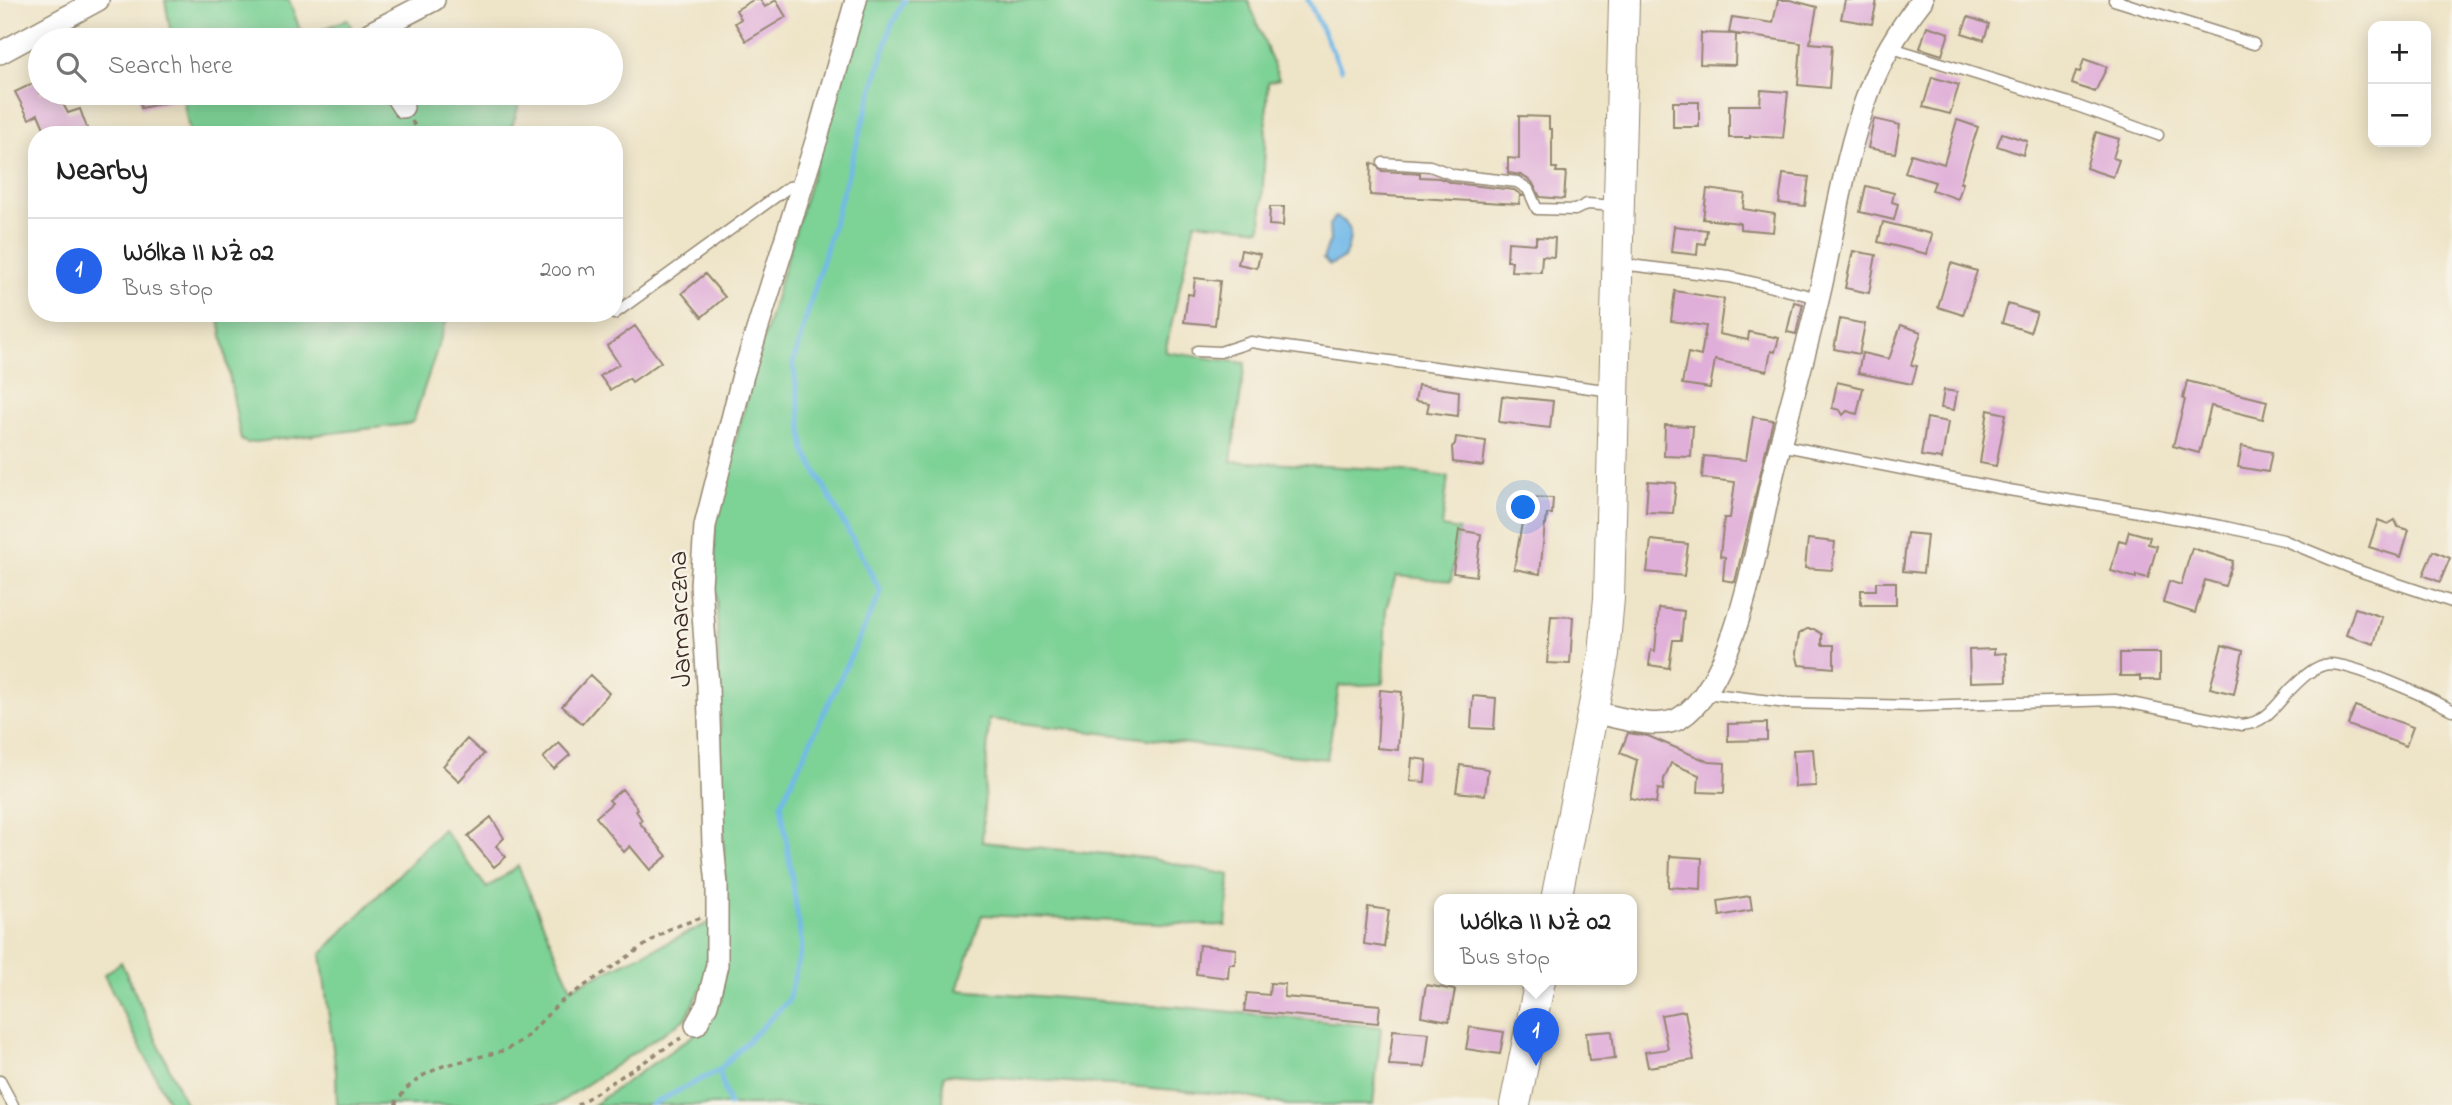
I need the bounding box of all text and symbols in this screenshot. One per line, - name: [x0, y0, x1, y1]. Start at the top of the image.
- map controls: [2368, 21, 2431, 147]
- button: +: [2368, 21, 2431, 84]
- search box: [28, 28, 623, 105]
- icon: search: [52, 48, 90, 86]
- text: Search here: [108, 48, 233, 86]
- button: −: [2368, 84, 2431, 147]
- text: Nearby: [56, 150, 148, 194]
- text: Wólka II NŻ 02: [123, 235, 274, 273]
- text: 1: [75, 254, 83, 287]
- text: 200 m: [540, 254, 595, 287]
- text: Bus stop: [123, 273, 213, 306]
- your location: [1506, 490, 1540, 524]
- street label: Jarmarczna: [659, 550, 704, 688]
- popup: [1434, 894, 1637, 985]
- text: Wólka II NŻ 02: [1460, 904, 1611, 942]
- text: Bus stop: [1460, 942, 1550, 975]
- pin: 1: [1513, 1008, 1559, 1066]

